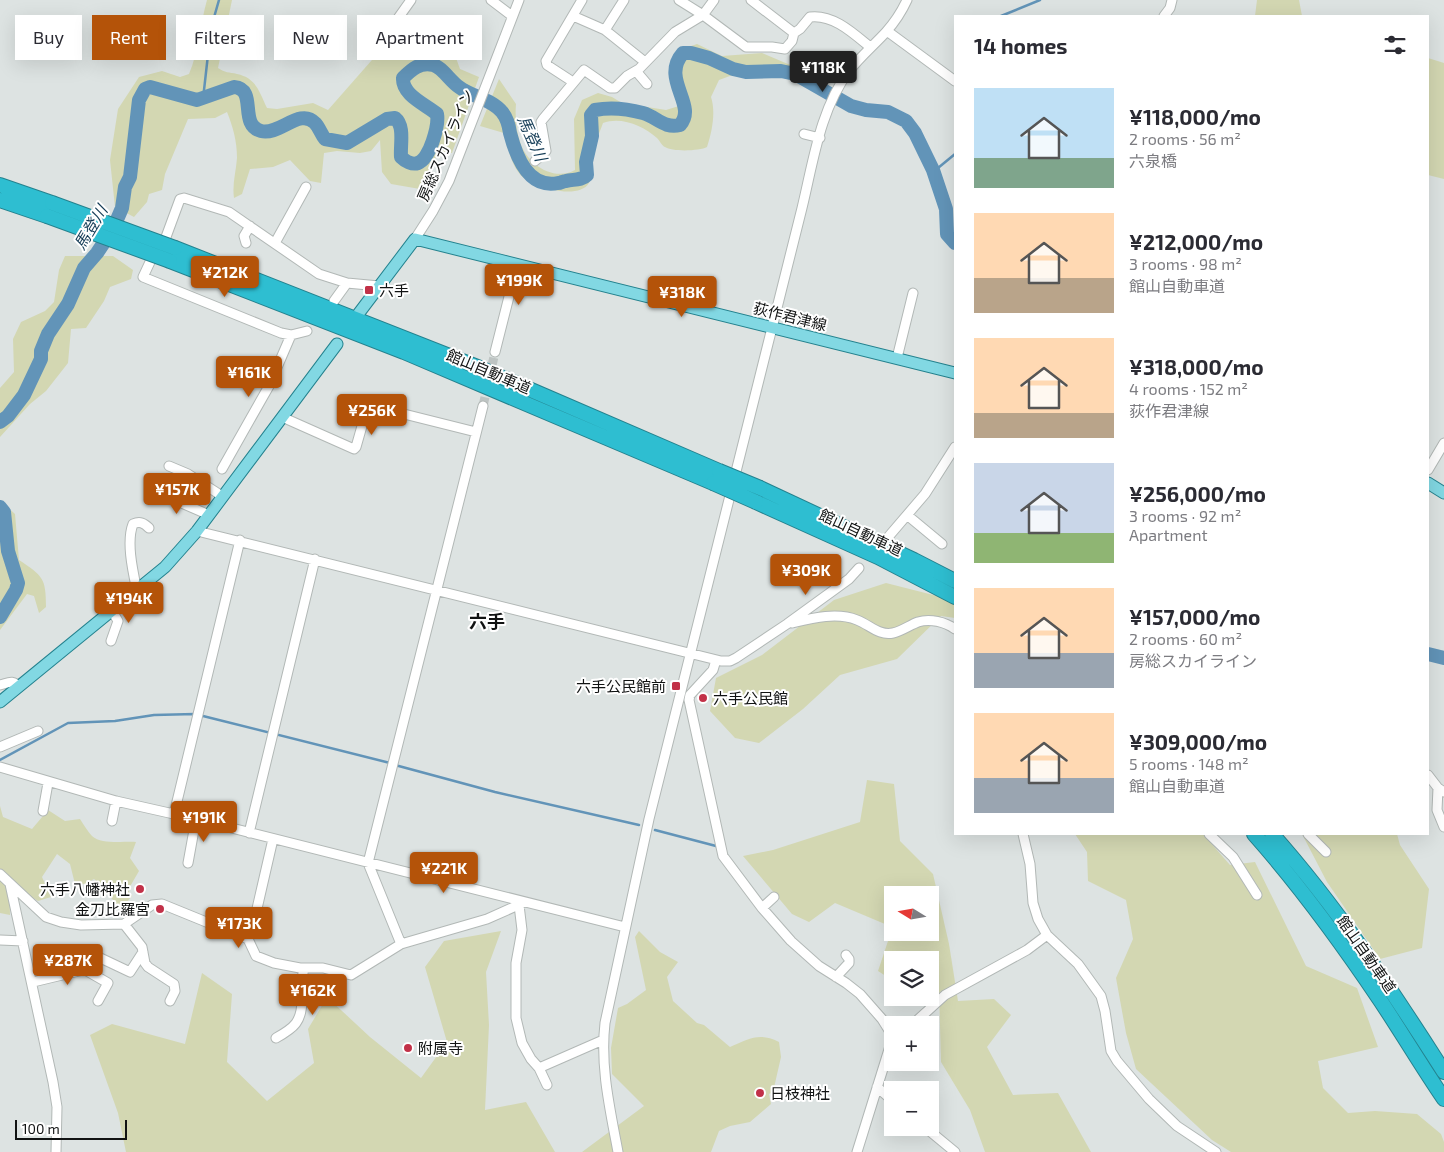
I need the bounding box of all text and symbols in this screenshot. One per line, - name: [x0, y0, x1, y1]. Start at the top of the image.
- chip: Buy: [15, 15, 82, 60]
- chip: Rent: [92, 15, 166, 60]
- chip: Filters: [176, 15, 264, 60]
- chip: New: [274, 15, 347, 60]
- chip: Apartment: [357, 15, 482, 60]
- icon: filters: [1381, 31, 1409, 59]
- text: 14 homes: [974, 33, 1068, 58]
- pin: ¥118K: [788, 51, 858, 93]
- text: ¥118K: [801, 57, 845, 76]
- street label: 房総スカイライン: [413, 86, 477, 204]
- text: ¥118,000/mo: [1129, 104, 1261, 129]
- icon: home: [1014, 108, 1074, 168]
- water label: 馬登川: [515, 112, 552, 166]
- text: 2 rooms · 56 m²: [1129, 129, 1241, 148]
- text: 六泉橋: [1129, 151, 1177, 170]
- water label: 馬登川: [69, 200, 112, 252]
- text: ¥212,000/mo: [1129, 229, 1263, 254]
- icon: home: [1014, 233, 1074, 293]
- text: 3 rooms · 98 m²: [1129, 254, 1242, 273]
- pin: ¥212K: [190, 256, 260, 298]
- text: ¥212K: [202, 262, 248, 281]
- pin: ¥199K: [484, 264, 554, 306]
- text: ¥199K: [496, 270, 542, 289]
- pin: ¥318K: [647, 276, 717, 318]
- text: 館山自動車道: [1129, 276, 1225, 295]
- place label: 六手: [379, 281, 409, 299]
- text: ¥318K: [659, 282, 705, 301]
- marker: 六手: [363, 284, 375, 296]
- street label: 荻作君津線: [751, 298, 829, 334]
- street label: 館山自動車道: [444, 345, 534, 397]
- text: ¥318,000/mo: [1129, 354, 1264, 379]
- pin: ¥161K: [214, 356, 284, 398]
- icon: home: [1014, 358, 1074, 418]
- text: ¥161K: [227, 362, 271, 381]
- text: 4 rooms · 152 m²: [1129, 379, 1248, 398]
- pin: ¥256K: [337, 394, 407, 436]
- text: ¥256K: [348, 400, 396, 419]
- text: 荻作君津線: [1129, 401, 1209, 420]
- pin: ¥157K: [142, 472, 212, 515]
- text: ¥157K: [155, 479, 199, 498]
- text: ¥256,000/mo: [1129, 481, 1266, 506]
- icon: home: [1014, 483, 1074, 543]
- street label: 館山自動車道: [816, 505, 906, 559]
- text: 3 rooms · 92 m²: [1129, 506, 1241, 525]
- text: Apartment: [1129, 525, 1208, 544]
- pin: ¥309K: [771, 554, 841, 596]
- text: ¥309K: [781, 560, 831, 579]
- pin: ¥194K: [94, 582, 164, 624]
- text: ¥194K: [105, 588, 153, 607]
- text: ¥157,000/mo: [1129, 604, 1260, 629]
- icon: home: [1014, 608, 1074, 668]
- district label: 六手: [469, 610, 505, 632]
- text: 2 rooms · 60 m²: [1129, 629, 1242, 648]
- text: 房総スカイライン: [1129, 651, 1257, 670]
- place label: 六手公民館前: [576, 677, 666, 695]
- marker: 六手公民館前: [670, 680, 682, 692]
- place label: 六手公民館: [713, 689, 788, 707]
- marker: 六手公民館: [697, 692, 709, 704]
- text: ¥309,000/mo: [1129, 729, 1267, 754]
- icon: home: [1014, 733, 1074, 793]
- text: 5 rooms · 148 m²: [1129, 754, 1249, 773]
- text: 館山自動車道: [1129, 776, 1225, 795]
- pin: ¥191K: [169, 800, 239, 843]
- text: ¥191K: [182, 807, 226, 826]
- pin: ¥221K: [409, 852, 479, 894]
- text: ¥221K: [421, 858, 467, 877]
- place label: 六手八幡神社: [40, 880, 130, 898]
- marker: 六手八幡神社: [134, 883, 146, 895]
- north arrow: [884, 886, 939, 941]
- map controls: [884, 886, 939, 1136]
- place label: 金刀比羅宮: [75, 900, 150, 918]
- marker: 金刀比羅宮: [154, 903, 166, 915]
- pin: ¥173K: [204, 906, 274, 949]
- street label: 館山自動車道: [1334, 912, 1400, 996]
- text: ¥173K: [216, 913, 262, 932]
- pin: ¥287K: [33, 944, 103, 986]
- text: ¥287K: [44, 950, 92, 969]
- button: layers: [884, 951, 939, 1006]
- pin: ¥162K: [278, 974, 348, 1016]
- text: ¥162K: [290, 980, 336, 999]
- button: +: [884, 1016, 939, 1071]
- place label: 附属寺: [418, 1039, 463, 1057]
- marker: 附属寺: [402, 1042, 414, 1054]
- button: −: [884, 1081, 939, 1136]
- place label: 日枝神社: [770, 1084, 830, 1102]
- marker: 日枝神社: [754, 1087, 766, 1099]
- scale bar: [15, 1117, 128, 1140]
- text: 100 m: [22, 1120, 60, 1137]

